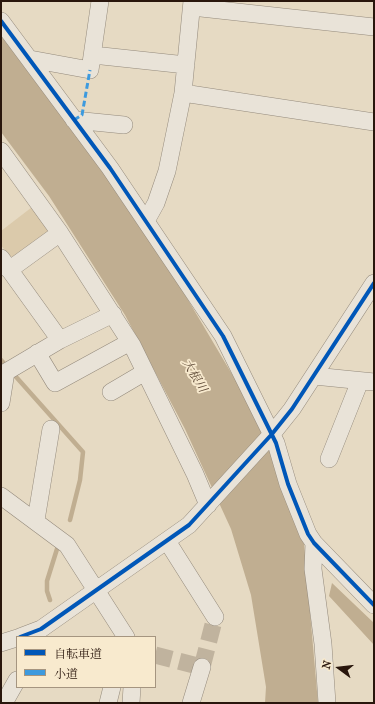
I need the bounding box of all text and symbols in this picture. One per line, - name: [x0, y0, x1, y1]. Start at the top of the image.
- water label: 大根川: [179, 357, 209, 395]
- legend: [16, 636, 156, 688]
- text: 自転車道: [54, 647, 102, 661]
- north arrow: [319, 648, 359, 688]
- text: N: [320, 659, 334, 670]
- text: 小道: [54, 667, 78, 681]

